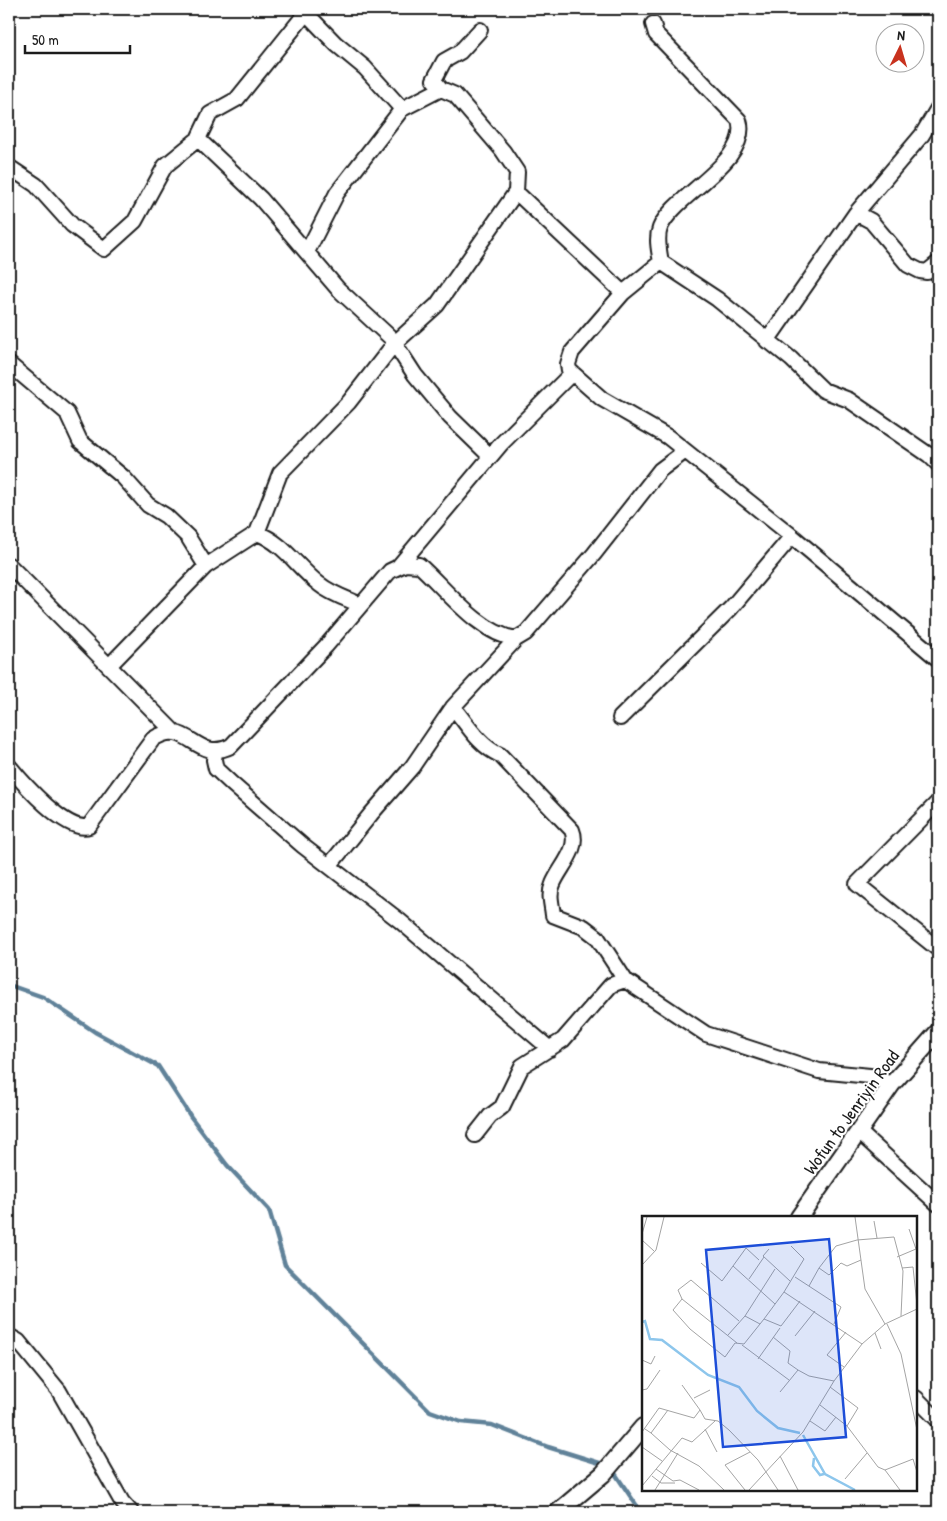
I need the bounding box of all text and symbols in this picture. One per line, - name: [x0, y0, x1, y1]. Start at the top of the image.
- scale bar: [25, 22, 130, 54]
- north arrow: [874, 22, 924, 72]
- text: N: [897, 25, 906, 44]
- text: 50 m: [32, 29, 59, 50]
- street label: Wofun to Jenriyin Road: [797, 1045, 905, 1179]
- inset map: [642, 1216, 917, 1491]

